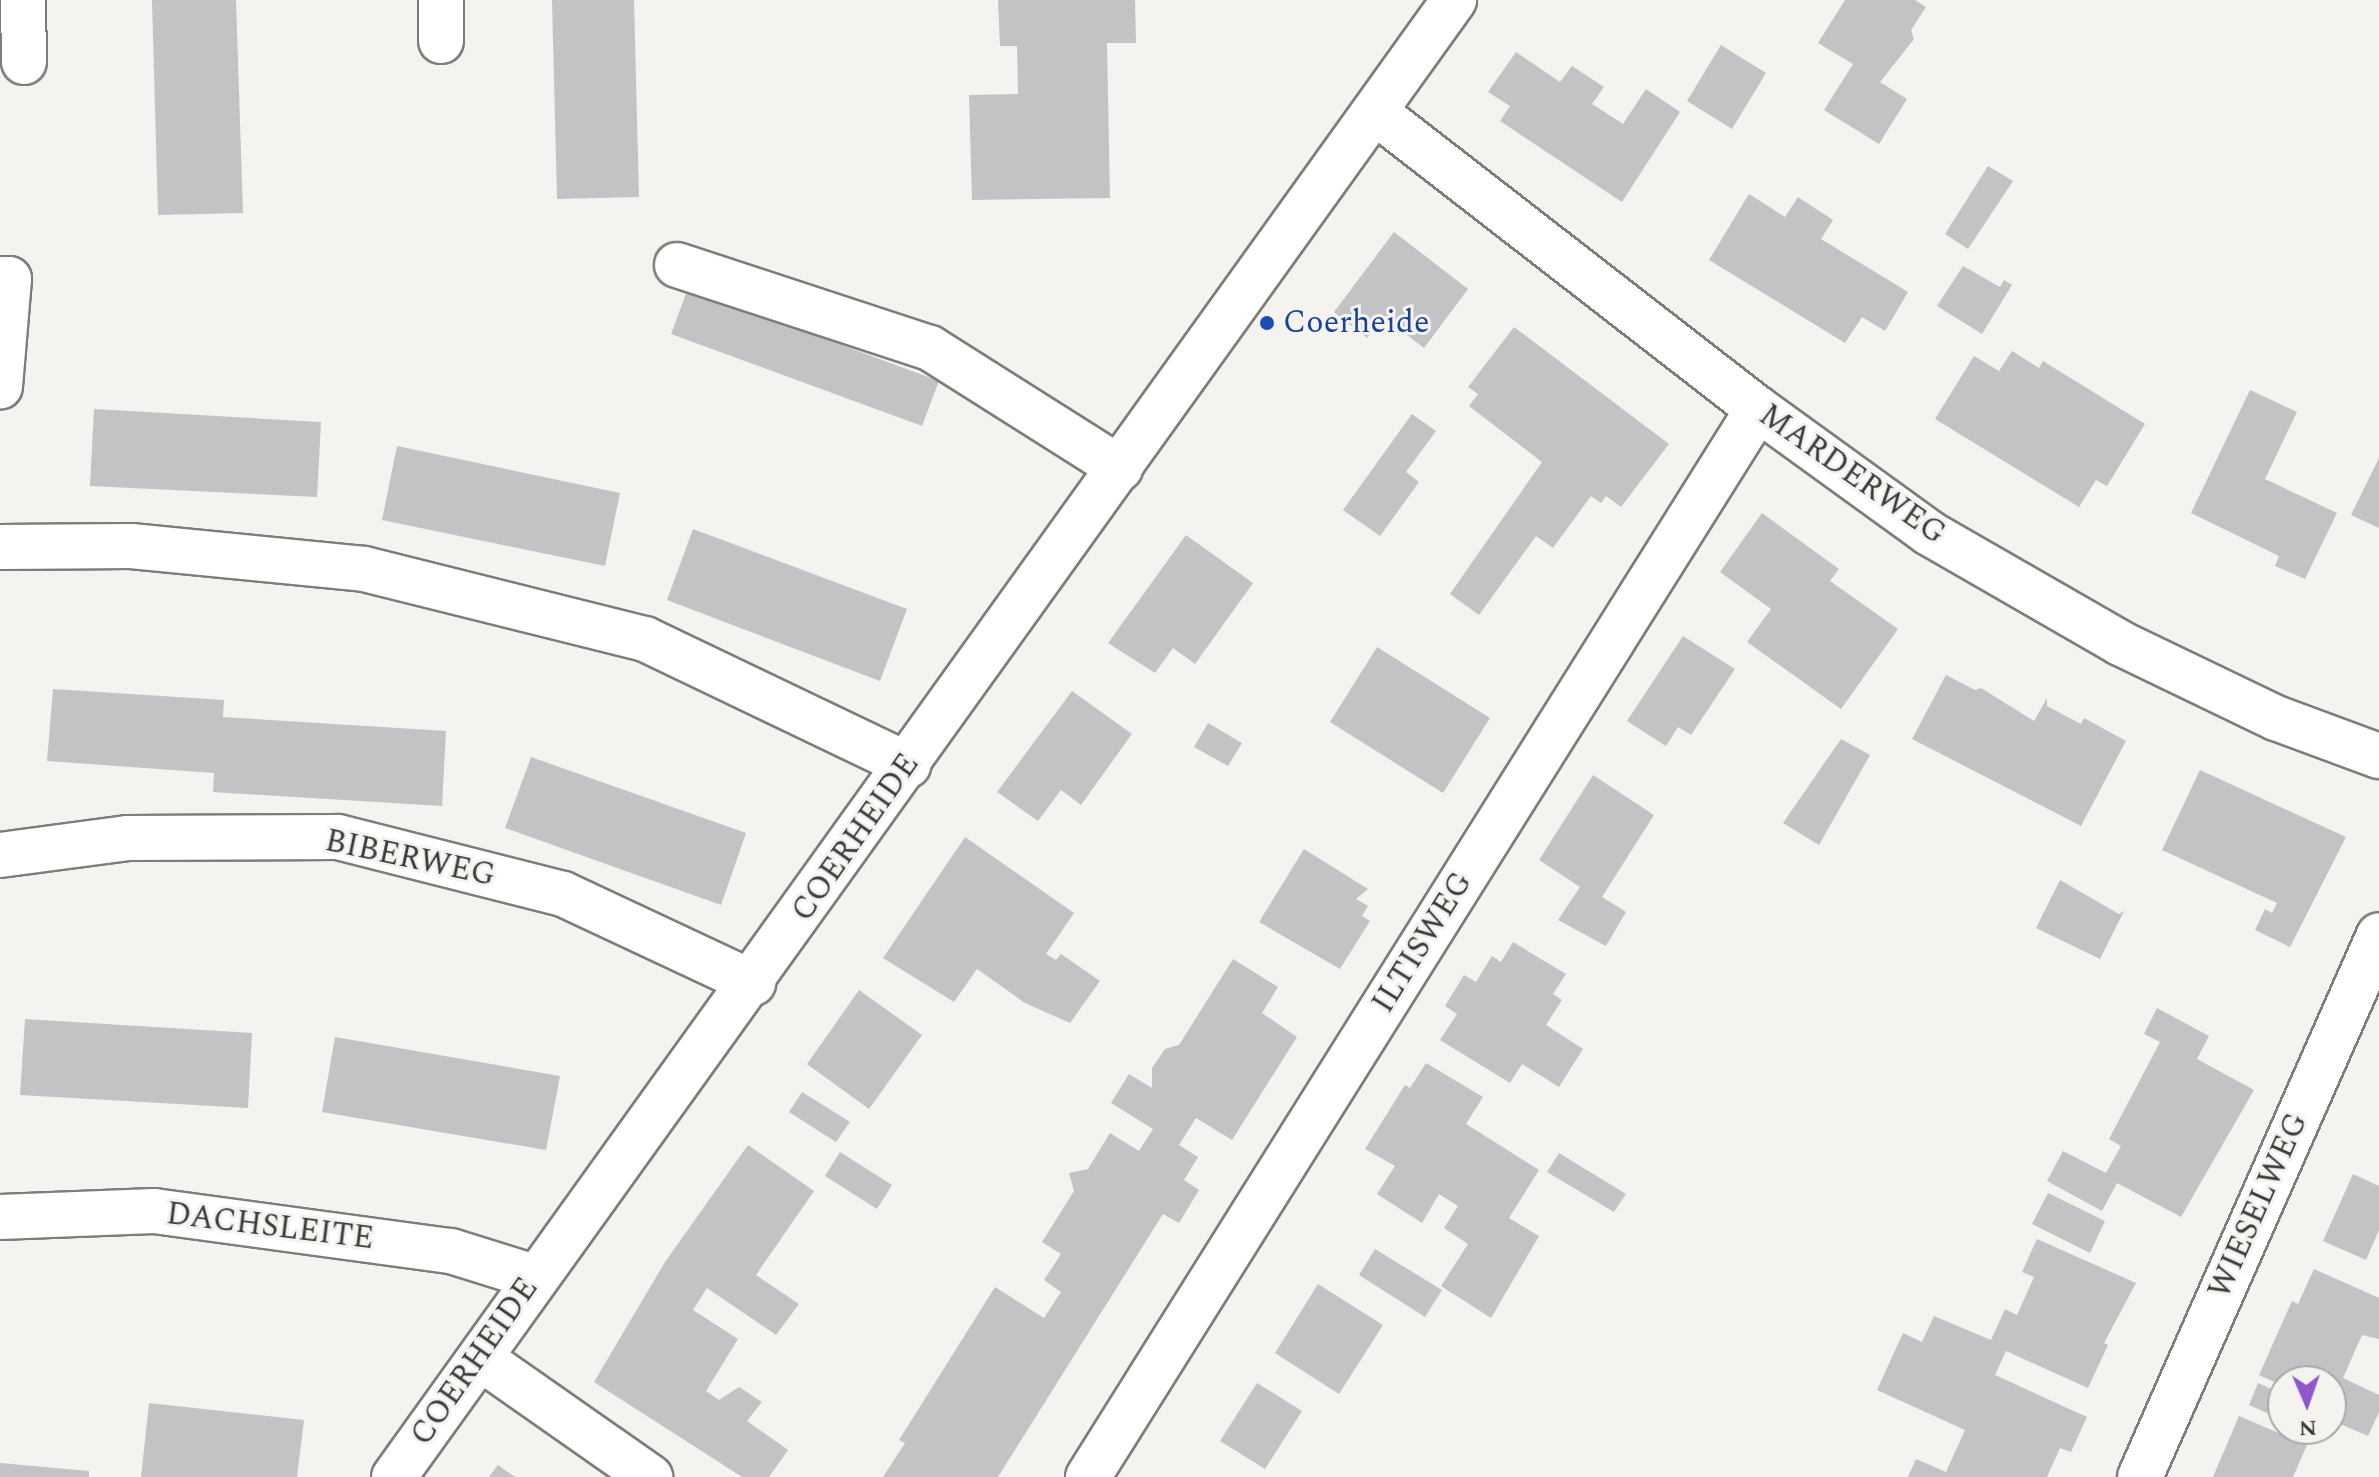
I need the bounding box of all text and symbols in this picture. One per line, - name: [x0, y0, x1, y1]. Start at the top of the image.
- place label: Coerheide: [1283, 304, 1429, 342]
- marker: Coerheide: [1258, 314, 1276, 332]
- street label: MARDERWEG: [1751, 396, 1953, 554]
- street label: COERHEIDE: [784, 747, 928, 929]
- street label: BIBERWEG: [321, 822, 499, 896]
- street label: ILTISWEG: [1365, 865, 1481, 1021]
- street label: WIESELWEG: [2201, 1107, 2317, 1305]
- street label: DACHSLEITE: [164, 1195, 376, 1259]
- street label: COERHEIDE: [403, 1271, 547, 1453]
- north arrow: [2267, 1365, 2347, 1445]
- text: N: [2298, 1411, 2317, 1444]

